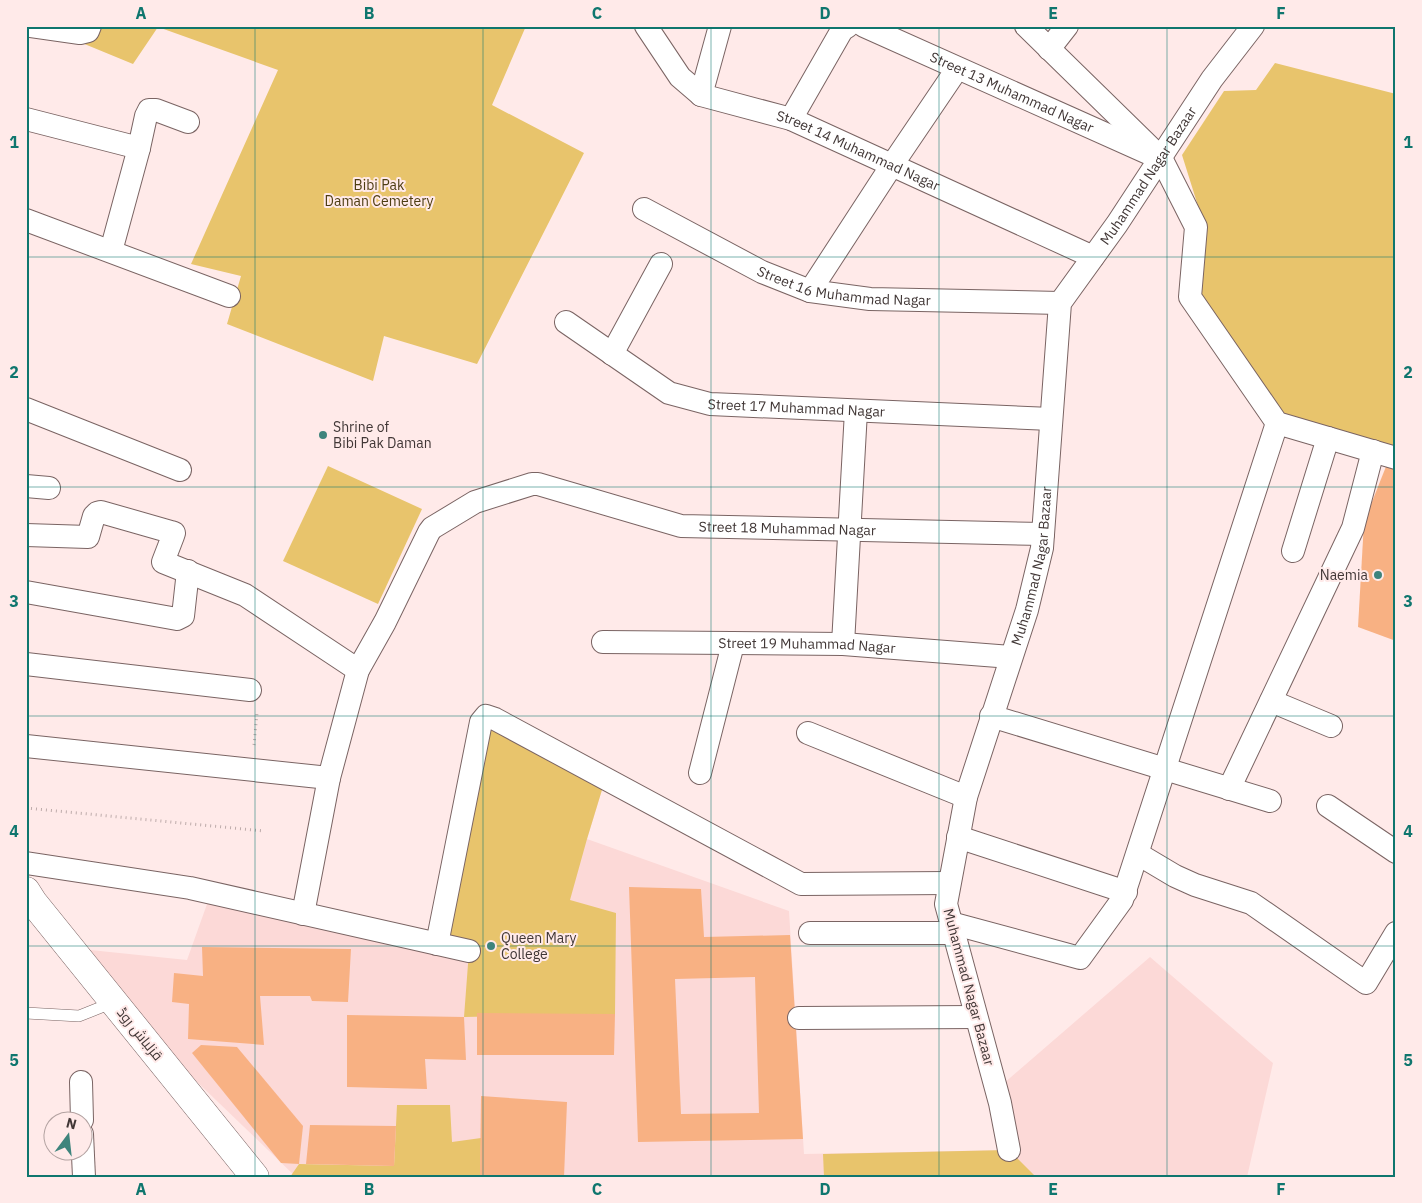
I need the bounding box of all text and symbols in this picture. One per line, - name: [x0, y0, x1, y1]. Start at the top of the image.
- text: A: [136, 3, 147, 23]
- text: B: [364, 3, 375, 23]
- text: C: [592, 3, 602, 23]
- text: D: [819, 3, 831, 23]
- text: E: [1048, 3, 1058, 23]
- text: F: [1276, 3, 1286, 23]
- street label: Street 13 Muhammad Nagar: [927, 48, 1097, 137]
- street label: Muhammad Nagar Bazaar: [1096, 103, 1200, 248]
- street label: Street 14 Muhammad Nagar: [774, 106, 943, 195]
- text: 1: [9, 132, 19, 152]
- text: 1: [1403, 132, 1413, 152]
- park label: Bibi Pak Daman Cemetery: [325, 176, 433, 210]
- street label: Street 16 Muhammad Nagar: [754, 262, 931, 309]
- text: 2: [9, 362, 19, 382]
- text: 2: [1403, 362, 1413, 382]
- street label: Street 17 Muhammad Nagar: [707, 395, 885, 421]
- place label: Shrine of Bibi Pak Daman: [333, 418, 432, 452]
- marker: Shrine of Bibi Pak Daman: [317, 429, 329, 441]
- street label: Muhammad Nagar Bazaar: [1007, 486, 1055, 648]
- street label: Street 18 Muhammad Nagar: [698, 517, 876, 539]
- place label: Naemia: [1320, 566, 1369, 584]
- marker: Naemia: [1372, 569, 1384, 581]
- text: 3: [9, 591, 19, 611]
- text: 3: [1403, 591, 1413, 611]
- street label: Street 19 Muhammad Nagar: [718, 634, 896, 657]
- text: 4: [9, 821, 19, 841]
- text: 4: [1403, 821, 1413, 841]
- street label: Muhammad Nagar Bazaar: [939, 906, 999, 1068]
- place label: Queen Mary College: [501, 929, 577, 963]
- marker: Queen Mary College: [485, 940, 497, 952]
- street label: قزلباش روڈ: [113, 1004, 167, 1064]
- text: 5: [9, 1050, 19, 1070]
- text: 5: [1403, 1050, 1413, 1070]
- north arrow: [42, 1110, 92, 1160]
- text: N: [64, 1113, 79, 1133]
- text: A: [136, 1179, 147, 1199]
- text: B: [364, 1179, 375, 1199]
- text: C: [592, 1179, 602, 1199]
- text: D: [819, 1179, 831, 1199]
- text: E: [1048, 1179, 1058, 1199]
- text: F: [1276, 1179, 1286, 1199]

